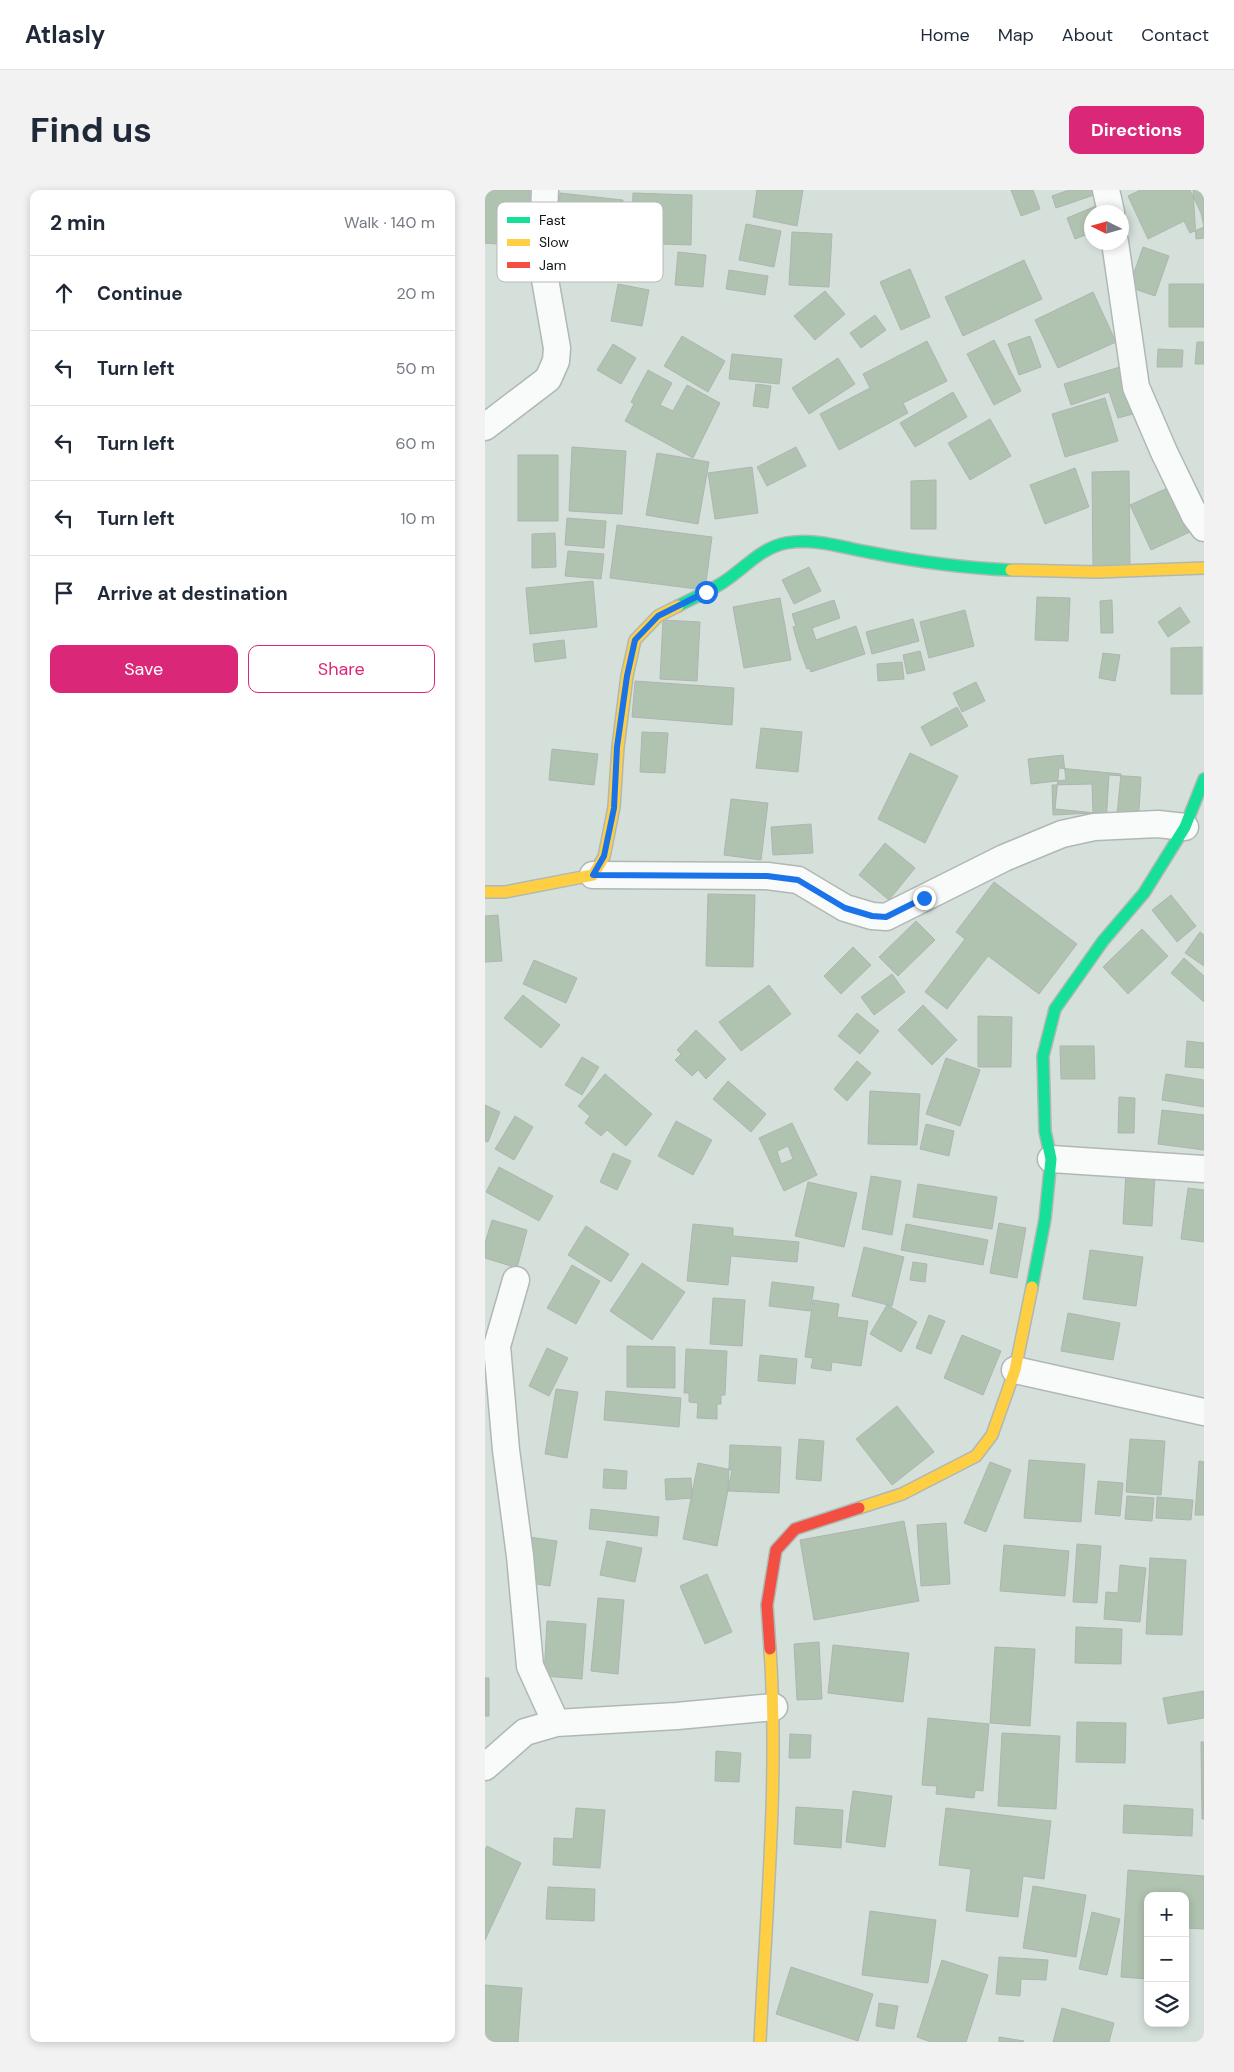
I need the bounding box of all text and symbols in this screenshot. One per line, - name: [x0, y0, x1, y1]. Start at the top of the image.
- text: Atlasly: [25, 19, 105, 50]
- text: Home: [920, 23, 970, 47]
- text: Map: [998, 23, 1034, 47]
- text: About: [1062, 23, 1113, 47]
- text: Contact: [1141, 23, 1209, 47]
- button: Directions: [1069, 106, 1204, 154]
- text: Find us: [30, 107, 152, 153]
- legend: [497, 202, 663, 282]
- north arrow: [1084, 205, 1129, 250]
- text: 2 min: [50, 209, 106, 237]
- text: Fast: [539, 211, 566, 229]
- text: Walk · 140 m: [344, 212, 435, 233]
- text: Slow: [539, 233, 569, 251]
- text: Jam: [539, 256, 566, 274]
- icon: ahead: [50, 279, 78, 307]
- text: Continue: [97, 281, 183, 306]
- text: 20 m: [396, 283, 435, 304]
- icon: left: [50, 354, 78, 382]
- text: Turn left: [97, 356, 175, 381]
- text: 50 m: [396, 358, 435, 379]
- icon: left: [50, 429, 78, 457]
- text: Turn left: [97, 431, 175, 456]
- text: 60 m: [395, 433, 435, 454]
- icon: left: [50, 504, 78, 532]
- text: Turn left: [97, 506, 175, 531]
- text: 10 m: [401, 508, 435, 529]
- icon: arrive: [50, 579, 78, 607]
- text: Arrive at destination: [97, 581, 288, 606]
- route start: [695, 581, 718, 604]
- button: Save: [50, 645, 238, 693]
- button: Share: [248, 645, 435, 693]
- route end: [913, 887, 936, 910]
- map controls: [1144, 1892, 1189, 2027]
- button: +: [1144, 1892, 1189, 1937]
- button: −: [1144, 1937, 1189, 1982]
- button: layers: [1144, 1982, 1189, 2027]

